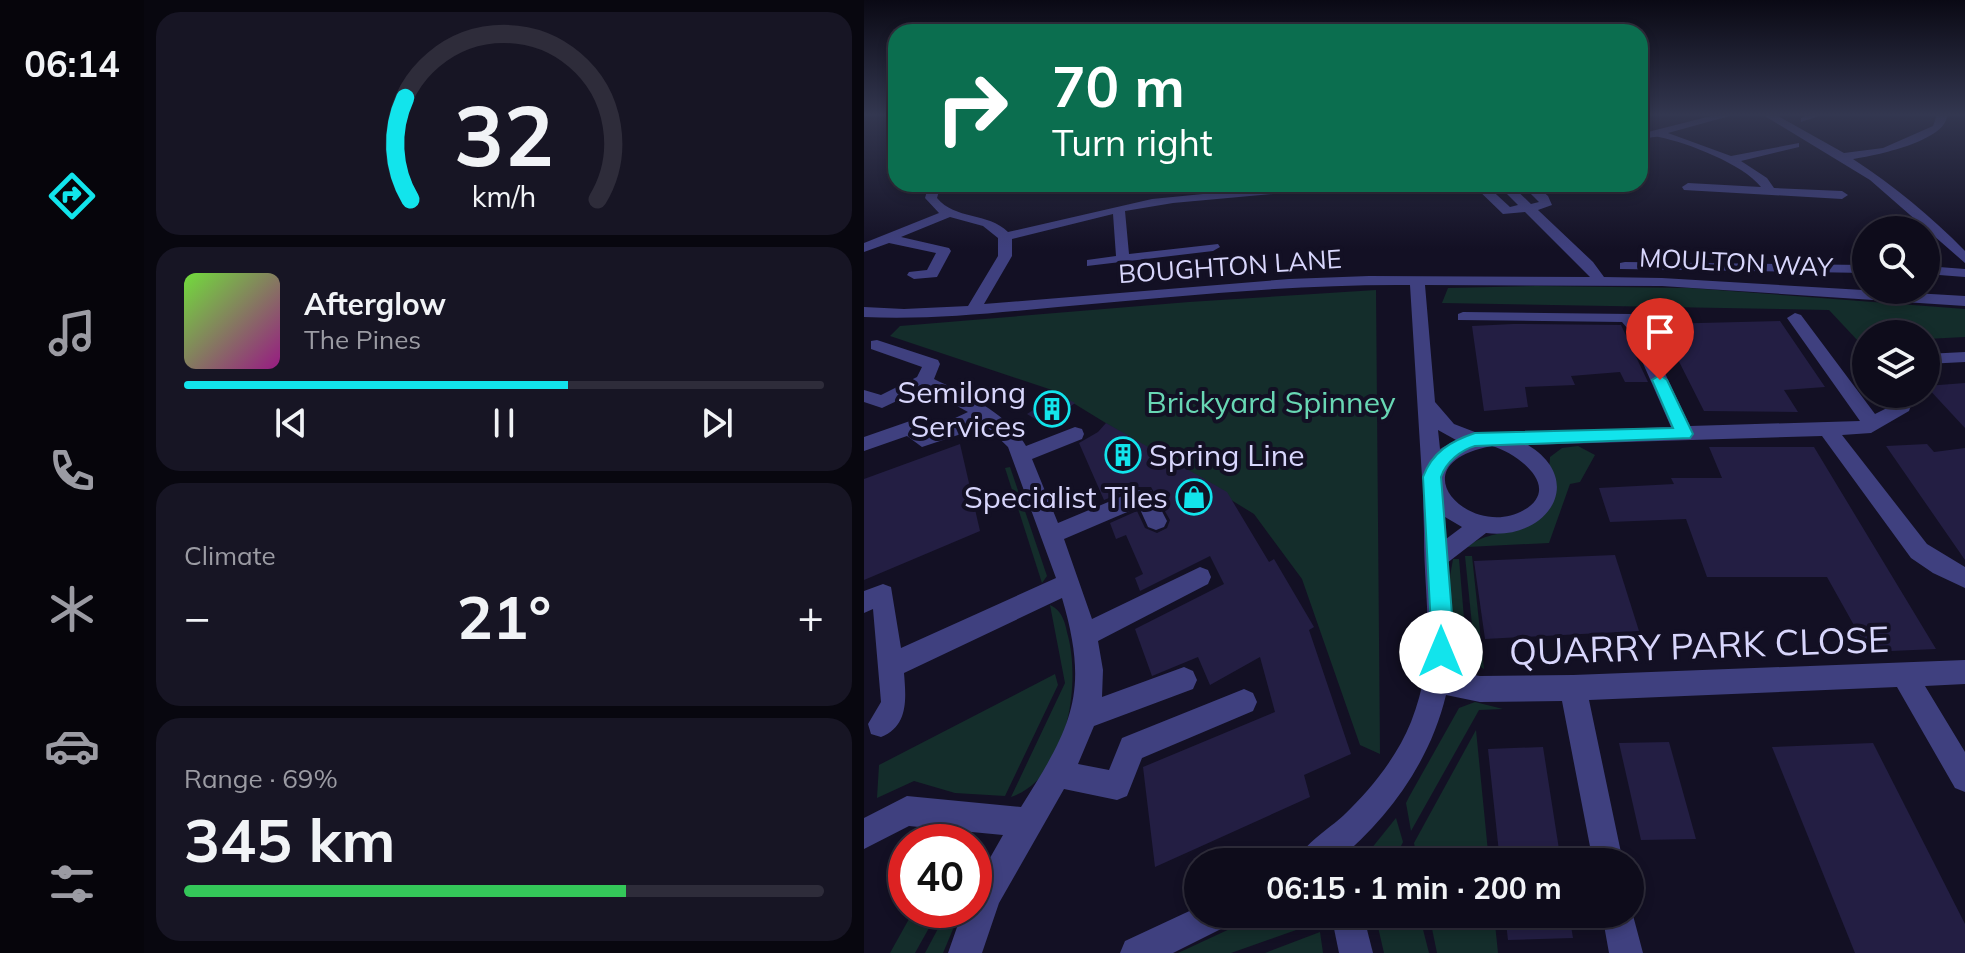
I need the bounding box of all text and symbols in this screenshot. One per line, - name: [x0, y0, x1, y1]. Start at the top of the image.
- text: 06:14: [24, 41, 120, 86]
- text: 70 m: [1052, 51, 1185, 121]
- icon: right: [920, 56, 1024, 160]
- text: 32: [454, 81, 554, 186]
- text: Turn right: [1052, 120, 1213, 165]
- icon: directions: [44, 168, 100, 224]
- text: km/h: [472, 178, 536, 214]
- map controls: [1852, 216, 1940, 408]
- button: search: [1852, 216, 1940, 304]
- street label: MOULTON WAY: [1638, 240, 1835, 284]
- street label: BOUGHTON LANE: [1117, 242, 1343, 290]
- text: Afterglow: [304, 285, 446, 323]
- pin: [1626, 298, 1694, 380]
- icon: music: [44, 305, 100, 361]
- icon: arrive: [1638, 310, 1682, 354]
- button: layers: [1852, 320, 1940, 408]
- text: The Pines: [304, 323, 421, 356]
- place label: Semilong Services: [898, 373, 1026, 445]
- park label: Brickyard Spinney: [1146, 383, 1396, 421]
- building icon: Semilong Services: [1033, 390, 1071, 428]
- icon: previous: [269, 401, 313, 445]
- icon: pause: [482, 401, 526, 445]
- icon: next: [695, 401, 739, 445]
- building icon: Spring Line: [1104, 436, 1142, 474]
- place label: Spring Line: [1149, 436, 1305, 474]
- icon: phone: [44, 443, 100, 499]
- place label: Specialist Tiles: [964, 478, 1168, 516]
- shop icon: Specialist Tiles: [1175, 478, 1213, 516]
- text: Climate: [184, 539, 276, 572]
- text: 21°: [457, 579, 551, 654]
- icon: climate: [44, 581, 100, 637]
- text: −: [184, 589, 210, 644]
- text: +: [798, 589, 824, 644]
- position arrow: [1399, 610, 1483, 694]
- street label: QUARRY PARK CLOSE: [1508, 616, 1890, 674]
- icon: car: [44, 718, 100, 774]
- text: Range · 69%: [184, 762, 338, 795]
- text: 345 km: [184, 802, 396, 877]
- speed limit sign: 40: [888, 824, 992, 928]
- icon: filters: [44, 856, 100, 912]
- text: 06:15 · 1 min · 200 m: [1266, 869, 1562, 907]

